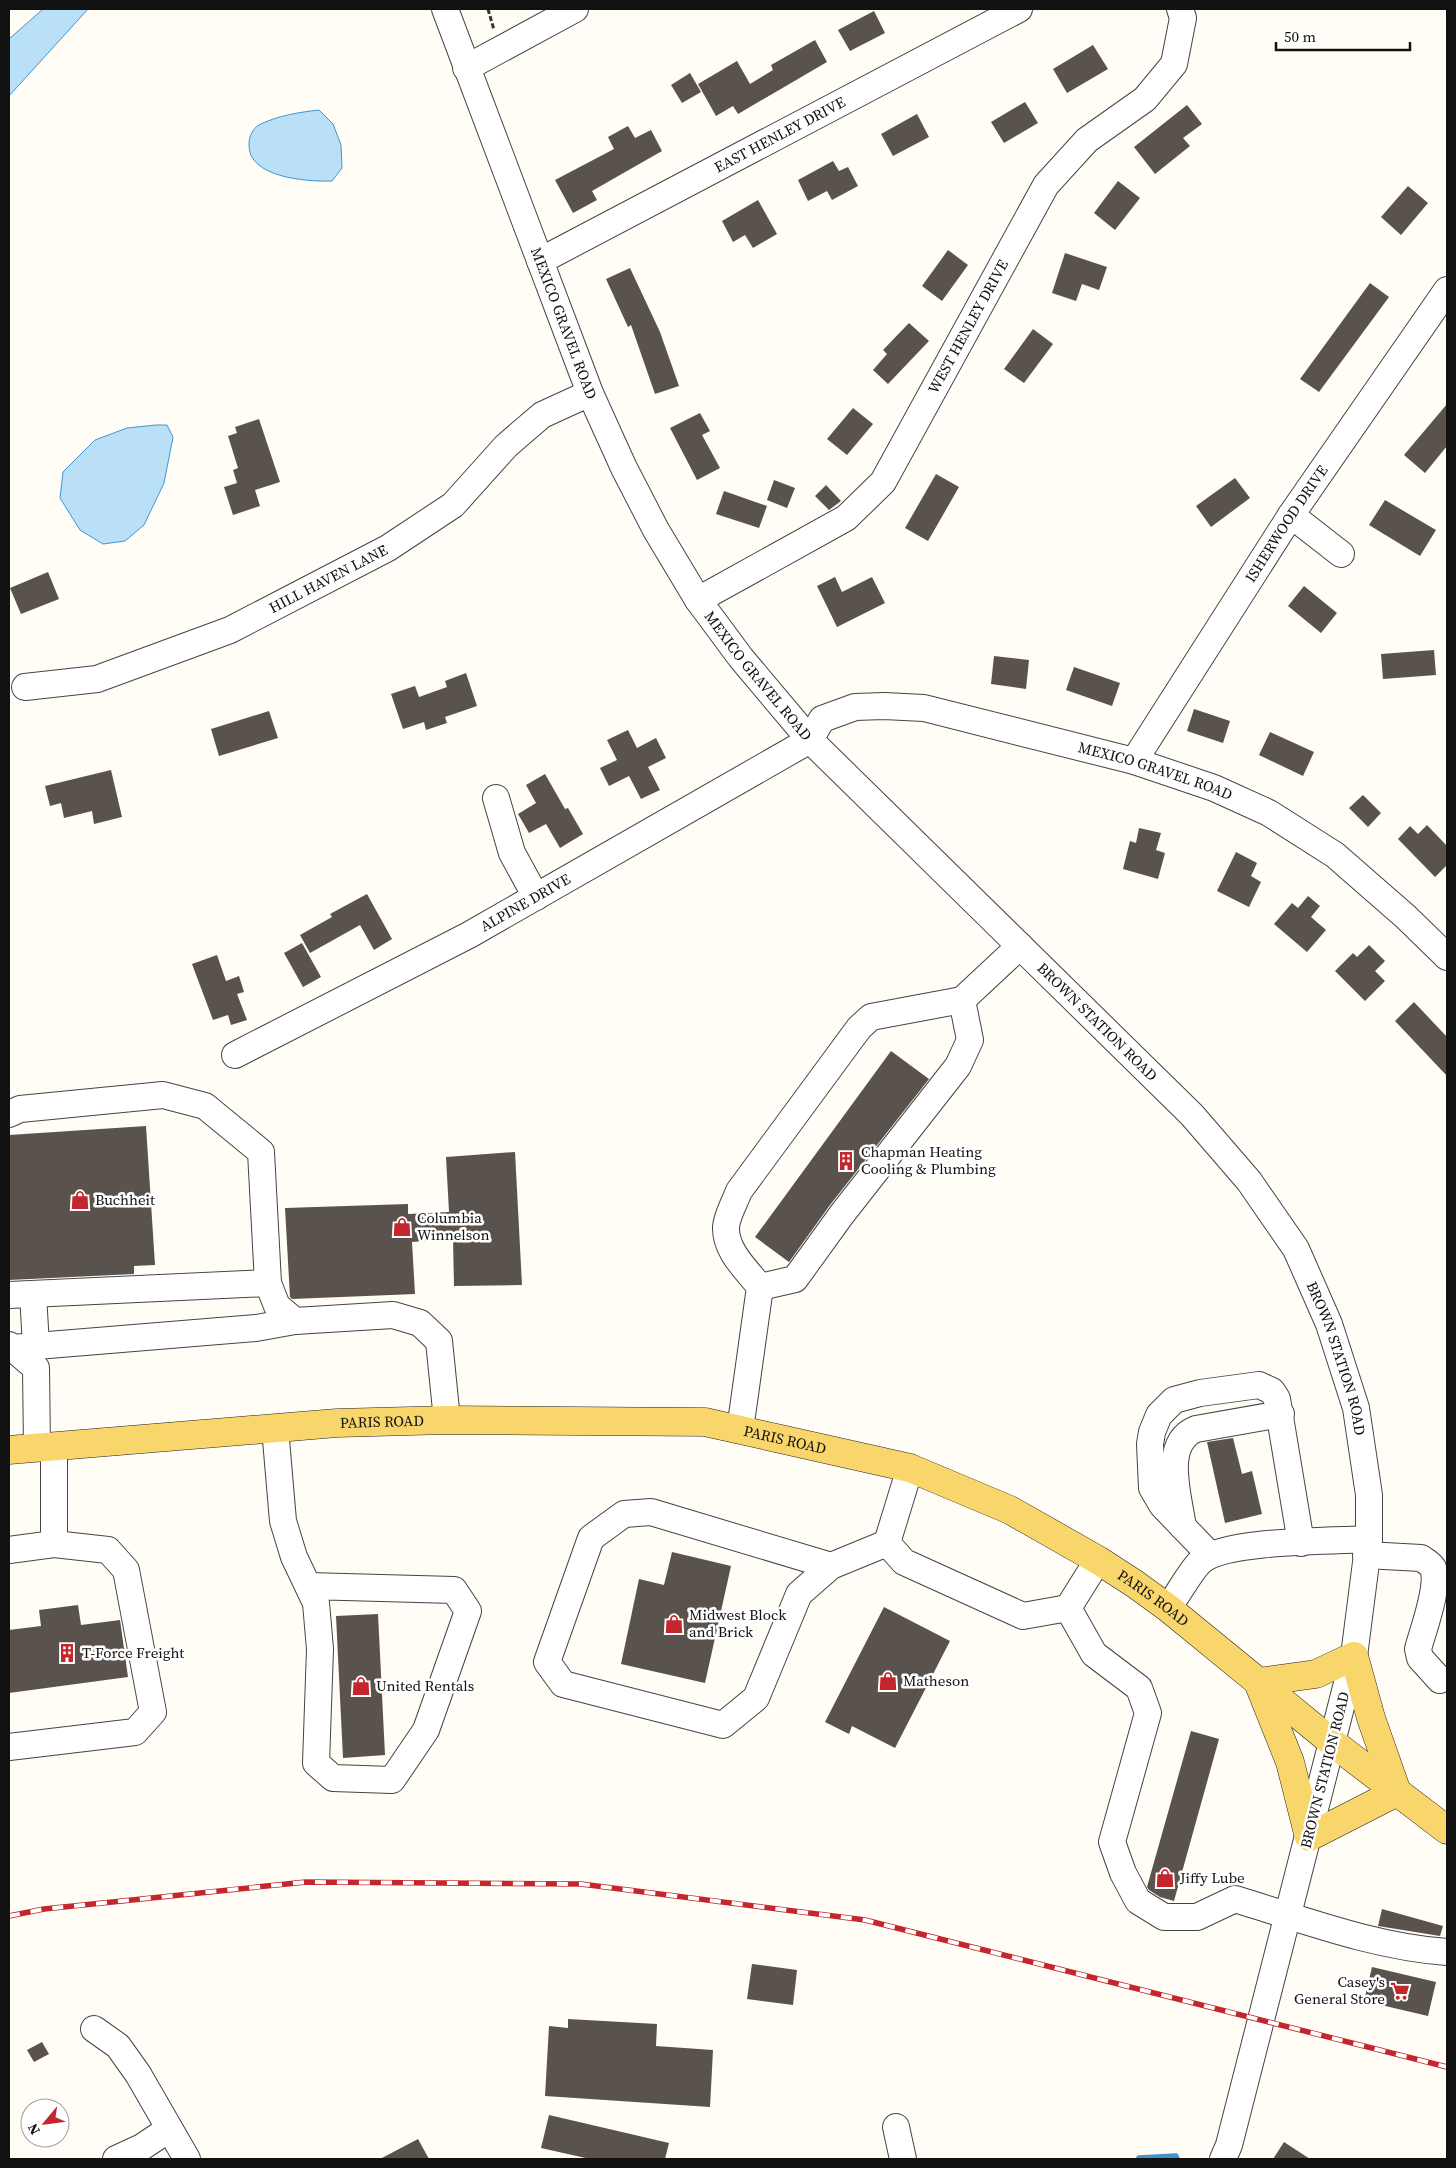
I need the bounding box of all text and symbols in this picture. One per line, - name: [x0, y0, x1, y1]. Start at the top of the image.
- scale bar: [1276, 20, 1410, 52]
- text: 50 m: [1284, 26, 1316, 47]
- street label: EAST HENLEY DRIVE: [710, 91, 849, 178]
- street label: MEXICO GRAVEL ROAD: [526, 244, 602, 403]
- street label: WEST HENLEY DRIVE: [923, 256, 1013, 397]
- street label: ISHERWOOD DRIVE: [1240, 461, 1333, 586]
- street label: HILL HAVEN LANE: [265, 539, 391, 618]
- street label: MEXICO GRAVEL ROAD: [700, 607, 817, 745]
- street label: MEXICO GRAVEL ROAD: [1076, 736, 1236, 805]
- street label: ALPINE DRIVE: [476, 868, 574, 936]
- street label: BROWN STATION ROAD: [1033, 958, 1162, 1086]
- place label: Chapman Heating Cooling & Plumbing: [861, 1141, 996, 1179]
- building icon: Chapman Heating Cooling & Plumbing: [835, 1150, 857, 1172]
- shop icon: Buchheit: [69, 1189, 91, 1211]
- place label: Buchheit: [95, 1189, 155, 1210]
- place label: Columbia Winnelson: [417, 1207, 490, 1245]
- shop icon: Columbia Winnelson: [391, 1216, 413, 1238]
- street label: BROWN STATION ROAD: [1302, 1278, 1371, 1437]
- street label: PARIS ROAD: [339, 1410, 424, 1433]
- street label: PARIS ROAD: [742, 1420, 828, 1459]
- street label: PARIS ROAD: [1114, 1564, 1194, 1631]
- place label: Midwest Block and Brick: [689, 1604, 787, 1642]
- shop icon: Midwest Block and Brick: [663, 1613, 685, 1635]
- building icon: T-Force Freight: [56, 1642, 78, 1664]
- place label: T-Force Freight: [82, 1642, 184, 1663]
- shop icon: Matheson: [877, 1670, 899, 1692]
- place label: Matheson: [903, 1670, 969, 1691]
- shop icon: United Rentals: [350, 1675, 372, 1697]
- place label: United Rentals: [376, 1675, 474, 1696]
- street label: BROWN STATION ROAD: [1295, 1689, 1354, 1851]
- shop icon: Jiffy Lube: [1154, 1867, 1176, 1889]
- place label: Jiffy Lube: [1179, 1867, 1245, 1888]
- place label: Casey's General Store: [1294, 1971, 1385, 2009]
- supermarket icon: Casey's General Store: [1389, 1980, 1411, 2002]
- north arrow: [20, 2098, 70, 2148]
- text: N: [22, 2120, 45, 2139]

